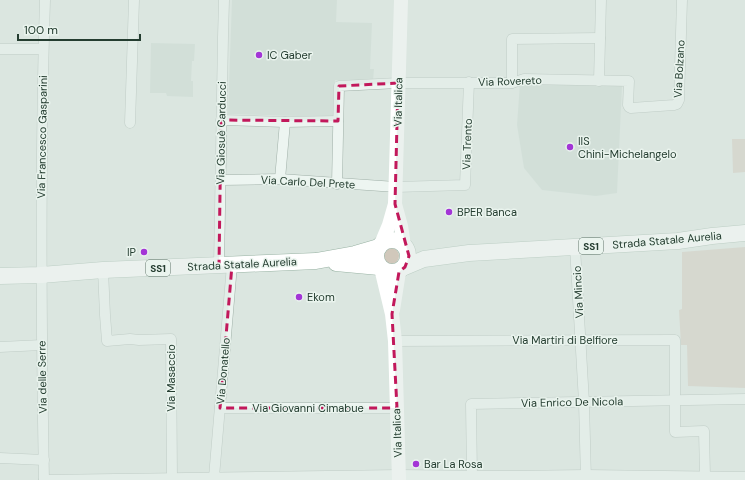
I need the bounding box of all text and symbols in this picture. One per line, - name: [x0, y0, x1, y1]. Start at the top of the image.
- scale bar: [18, 16, 140, 42]
- text: 100 m: [24, 22, 58, 38]
- street label: Via Bolzano: [670, 39, 688, 99]
- place label: IC Gaber: [267, 48, 312, 62]
- marker: IC Gaber: [254, 50, 264, 60]
- street label: Via Rovereto: [478, 73, 542, 89]
- street label: Via Francesco Gasparini: [34, 75, 50, 199]
- street label: Via Italica: [391, 77, 405, 127]
- street label: Via Giosuè Carducci: [213, 81, 229, 185]
- street label: Via Trento: [459, 118, 475, 170]
- place label: IIS Chini-Michelangelo: [578, 134, 676, 161]
- marker: IIS Chini-Michelangelo: [565, 142, 575, 152]
- street label: Via Carlo Del Prete: [260, 173, 356, 191]
- place label: BPER Banca: [457, 205, 517, 219]
- marker: BPER Banca: [444, 207, 454, 217]
- street label: Strada Statale Aurelia: [612, 228, 722, 252]
- road number: SS1: [579, 238, 603, 254]
- place label: IP: [127, 245, 136, 259]
- marker: IP: [139, 247, 149, 257]
- street label: Strada Statale Aurelia: [187, 254, 297, 274]
- road number: SS1: [146, 260, 170, 276]
- street label: Via Mincio: [570, 265, 586, 319]
- place label: Ekom: [307, 290, 335, 304]
- marker: Ekom: [294, 292, 304, 302]
- street label: Via Martiri di Belfiore: [512, 333, 618, 347]
- street label: Via Donatello: [213, 337, 233, 405]
- street label: Via delle Serre: [34, 340, 50, 414]
- street label: Via Masaccio: [164, 344, 178, 412]
- street label: Via Enrico De Nicola: [521, 394, 623, 410]
- street label: Via Giovanni Cimabue: [252, 401, 364, 415]
- street label: Via Italica: [389, 408, 405, 458]
- place label: Bar La Rosa: [424, 457, 483, 471]
- marker: Bar La Rosa: [411, 459, 421, 469]

